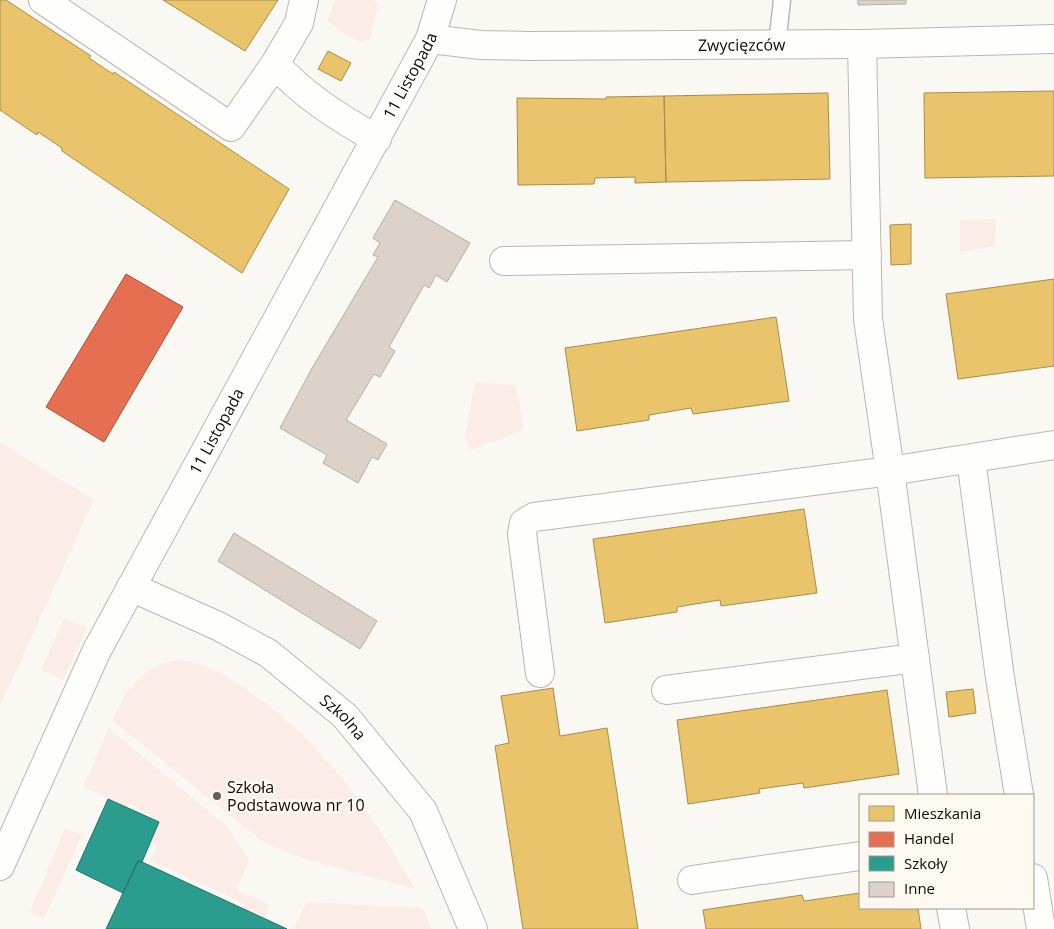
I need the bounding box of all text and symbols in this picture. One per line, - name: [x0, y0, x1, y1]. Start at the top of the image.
- street label: 11 Listopada: [378, 30, 442, 123]
- street label: Zwycięzców: [698, 33, 786, 56]
- street label: 11 Listopada: [184, 384, 249, 478]
- street label: Szkolna: [315, 689, 371, 745]
- place label: Szkoła Podstawowa nr 10: [227, 776, 365, 816]
- marker: Szkoła Podstawowa nr 10: [211, 790, 223, 802]
- legend: [859, 794, 1034, 909]
- text: Mieszkania: [904, 803, 981, 823]
- text: Handel: [904, 828, 954, 848]
- text: Szkoły: [904, 853, 948, 873]
- text: Inne: [904, 878, 935, 898]

